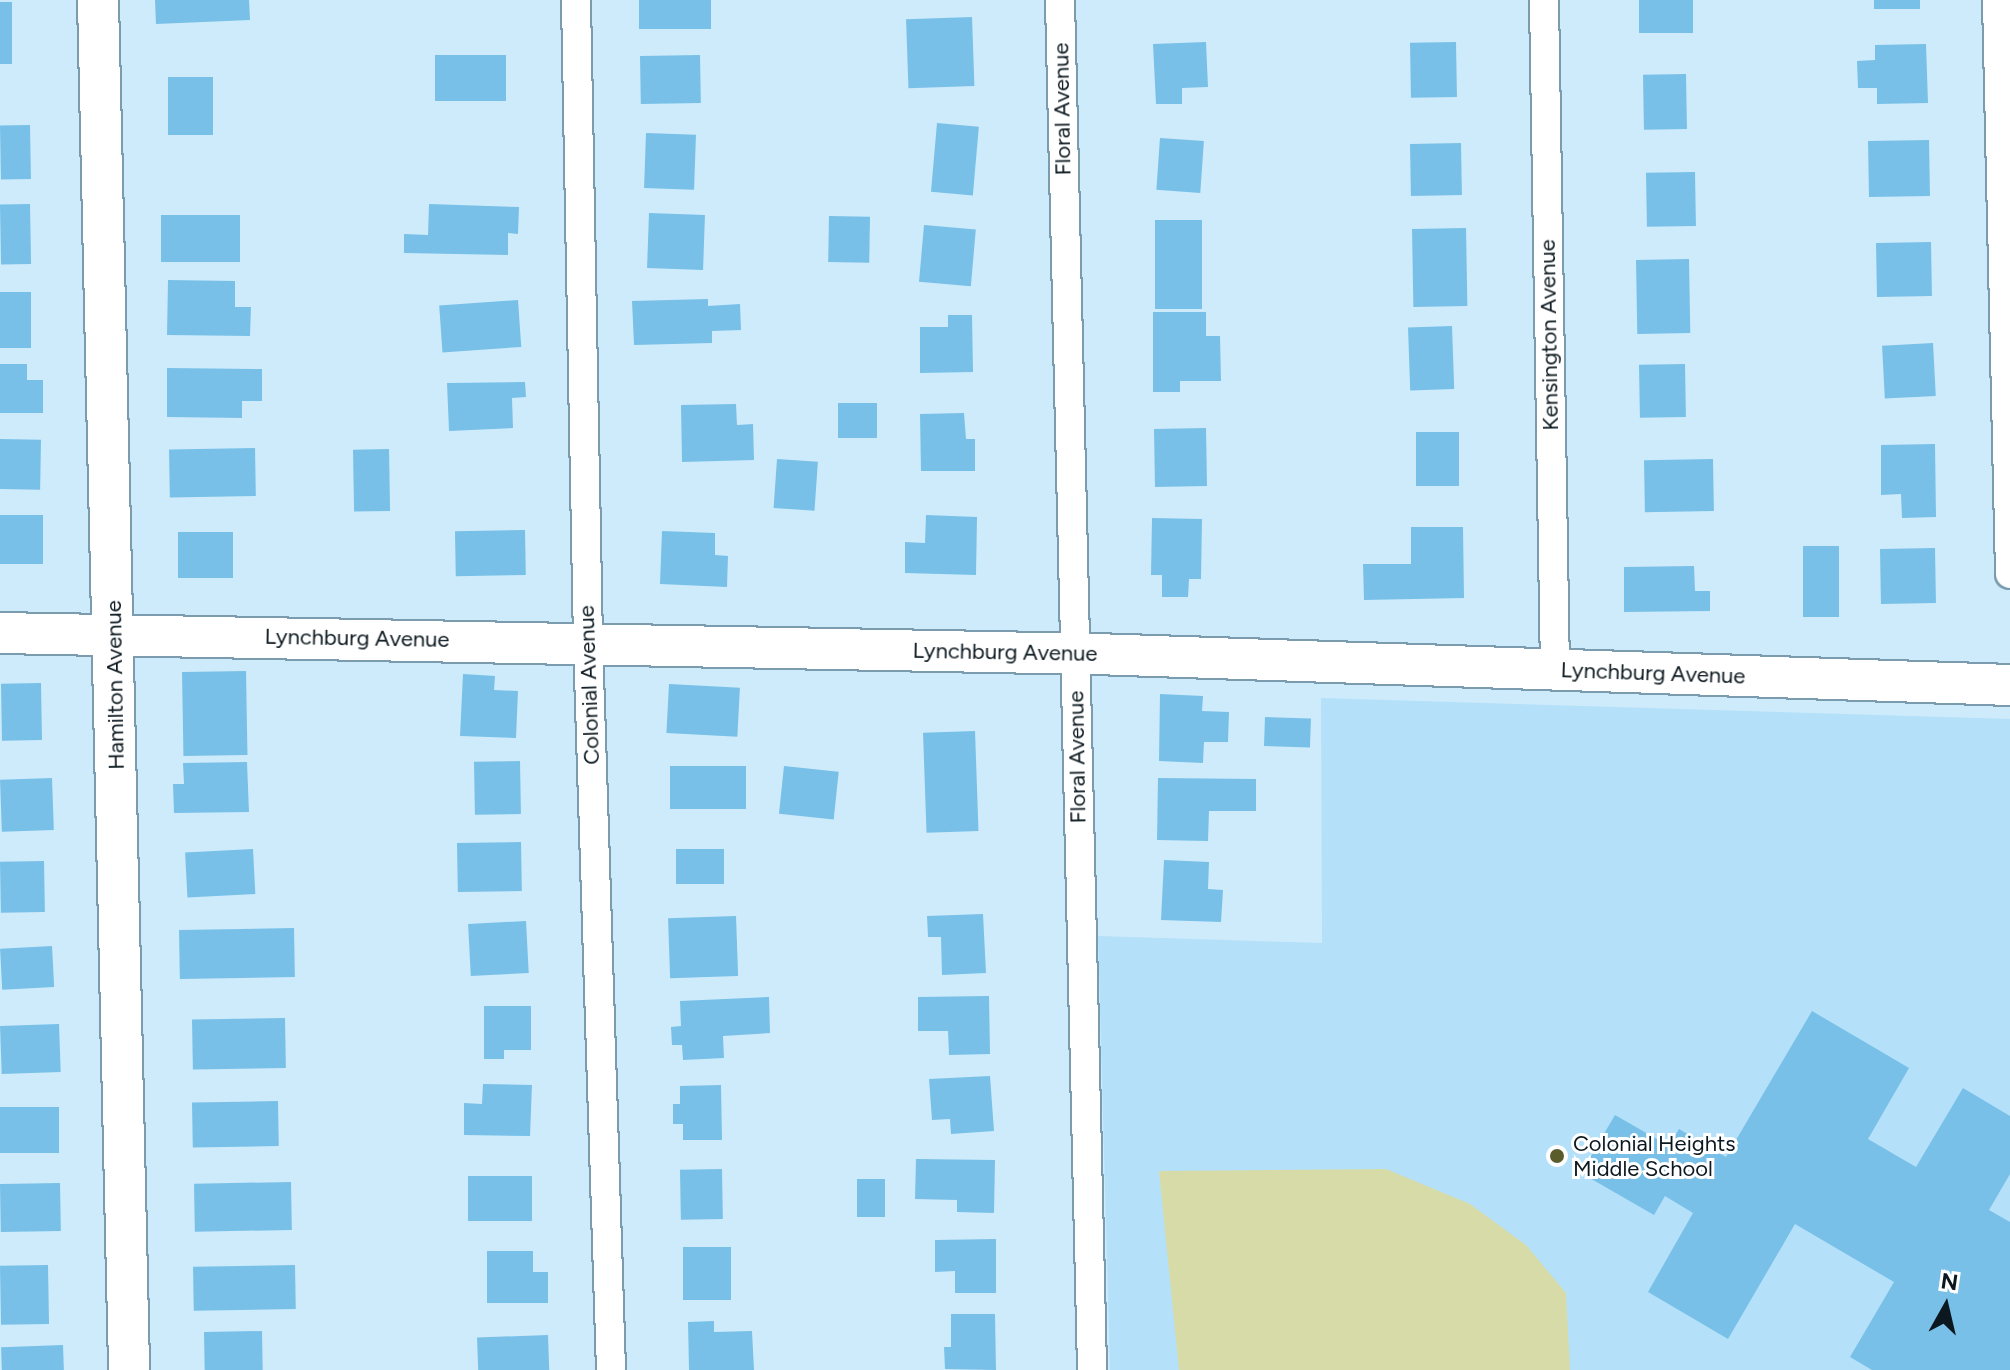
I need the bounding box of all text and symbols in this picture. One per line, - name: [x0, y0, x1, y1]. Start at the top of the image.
- street label: Floral Avenue: [1048, 42, 1076, 176]
- street label: Kensington Avenue: [1534, 239, 1564, 431]
- street label: Hamilton Avenue: [100, 600, 130, 770]
- street label: Colonial Avenue: [573, 605, 605, 765]
- street label: Lynchburg Avenue: [264, 623, 450, 653]
- street label: Lynchburg Avenue: [912, 637, 1098, 667]
- street label: Lynchburg Avenue: [1560, 657, 1746, 689]
- street label: Floral Avenue: [1063, 690, 1091, 824]
- place label: Colonial Heights Middle School: [1573, 1130, 1735, 1182]
- marker: Colonial Heights Middle School: [1548, 1147, 1566, 1165]
- north arrow: [1906, 1266, 1986, 1346]
- text: N: [1939, 1267, 1960, 1296]

